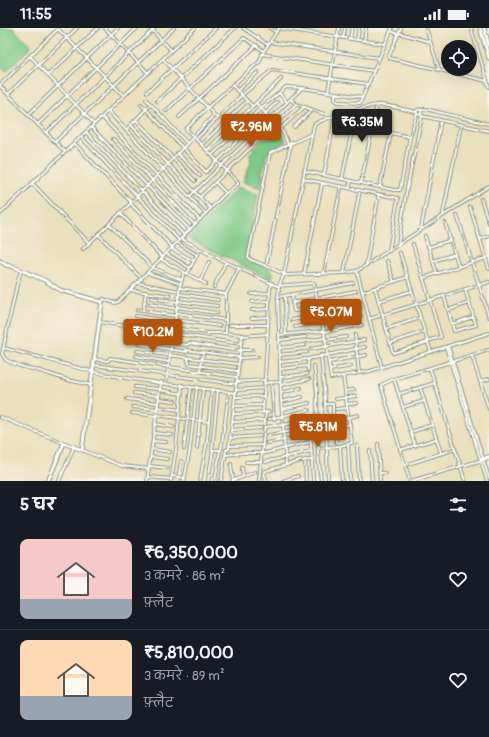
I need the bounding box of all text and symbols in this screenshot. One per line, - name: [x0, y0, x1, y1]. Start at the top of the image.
- text: 11:55: [20, 5, 52, 24]
- map controls: [441, 40, 477, 76]
- button: locate: [441, 40, 477, 76]
- pin: ₹6.35M: [329, 109, 395, 143]
- pin: ₹2.96M: [218, 114, 284, 148]
- text: ₹6.35M: [341, 114, 383, 130]
- text: ₹2.96M: [230, 119, 272, 135]
- pin: ₹5.07M: [298, 299, 364, 333]
- text: ₹5.07M: [310, 304, 352, 320]
- pin: ₹10.2M: [120, 319, 186, 353]
- text: ₹10.2M: [132, 324, 174, 340]
- pin: ₹5.81M: [285, 414, 351, 448]
- text: ₹5.81M: [299, 419, 337, 435]
- text: 5 घर: [20, 494, 56, 515]
- icon: filters: [447, 494, 469, 516]
- text: ₹6,350,000: [144, 542, 238, 563]
- icon: home: [52, 555, 100, 603]
- text: 3 कमरे · 86 m²: [144, 568, 225, 584]
- icon: heart: [447, 568, 469, 590]
- text: फ़्लैट: [144, 595, 174, 611]
- text: ₹5,810,000: [144, 642, 234, 663]
- icon: home: [52, 656, 100, 704]
- text: 3 कमरे · 89 m²: [144, 668, 224, 684]
- icon: heart: [447, 669, 469, 691]
- text: फ़्लैट: [144, 695, 174, 711]

